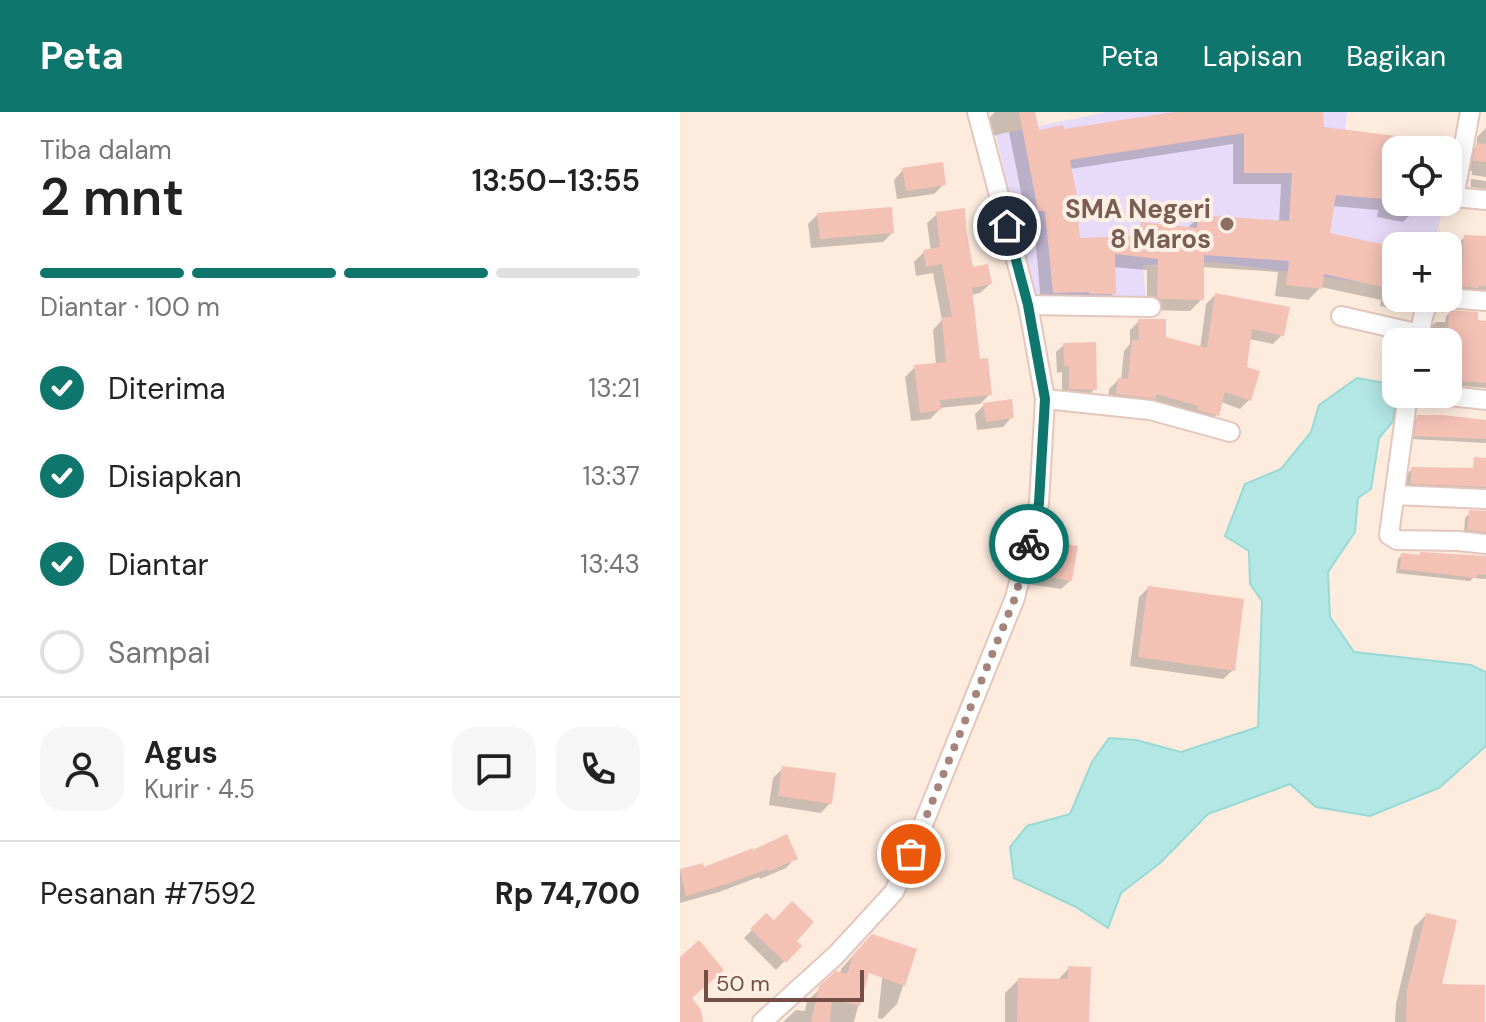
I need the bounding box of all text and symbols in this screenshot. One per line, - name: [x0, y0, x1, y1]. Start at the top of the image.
- text: Peta: [40, 31, 124, 81]
- text: Peta: [1102, 38, 1159, 75]
- text: Lapisan: [1203, 38, 1302, 75]
- text: Bagikan: [1346, 38, 1446, 75]
- text: Tiba dalam: [40, 133, 172, 167]
- map controls: [1382, 136, 1462, 408]
- button: locate: [1382, 136, 1462, 216]
- text: 13:50–13:55: [472, 161, 640, 200]
- text: 2 mnt: [40, 163, 184, 231]
- pin: [973, 192, 1041, 260]
- place label: SMA Negeri 8 Maros: [1065, 192, 1211, 256]
- icon: home: [985, 204, 1029, 248]
- marker: SMA Negeri 8 Maros: [1218, 215, 1236, 233]
- button: +: [1382, 232, 1462, 312]
- text: Diantar · 100 m: [40, 290, 220, 324]
- button: −: [1382, 328, 1462, 408]
- icon: check: [40, 366, 84, 410]
- text: Diterima: [108, 369, 226, 408]
- text: 13:21: [588, 371, 640, 405]
- icon: check: [40, 454, 84, 498]
- text: Disiapkan: [108, 457, 242, 496]
- text: 13:37: [582, 459, 640, 493]
- courier: [989, 504, 1069, 584]
- icon: bike: [1007, 522, 1051, 566]
- icon: check: [40, 542, 84, 586]
- text: Diantar: [108, 545, 209, 584]
- text: 13:43: [580, 547, 640, 581]
- text: Sampai: [108, 633, 211, 672]
- button: person: [40, 727, 124, 811]
- button: chat: [452, 727, 536, 811]
- button: phone: [556, 727, 640, 811]
- text: Agus: [144, 733, 218, 772]
- text: Kurir · 4.5: [144, 772, 255, 806]
- pin: [877, 820, 945, 888]
- icon: bag: [889, 832, 933, 876]
- text: Pesanan #7592: [40, 874, 256, 913]
- text: Rp 74,700: [495, 874, 640, 913]
- scale bar: [704, 966, 864, 1002]
- text: 50 m: [716, 969, 770, 998]

